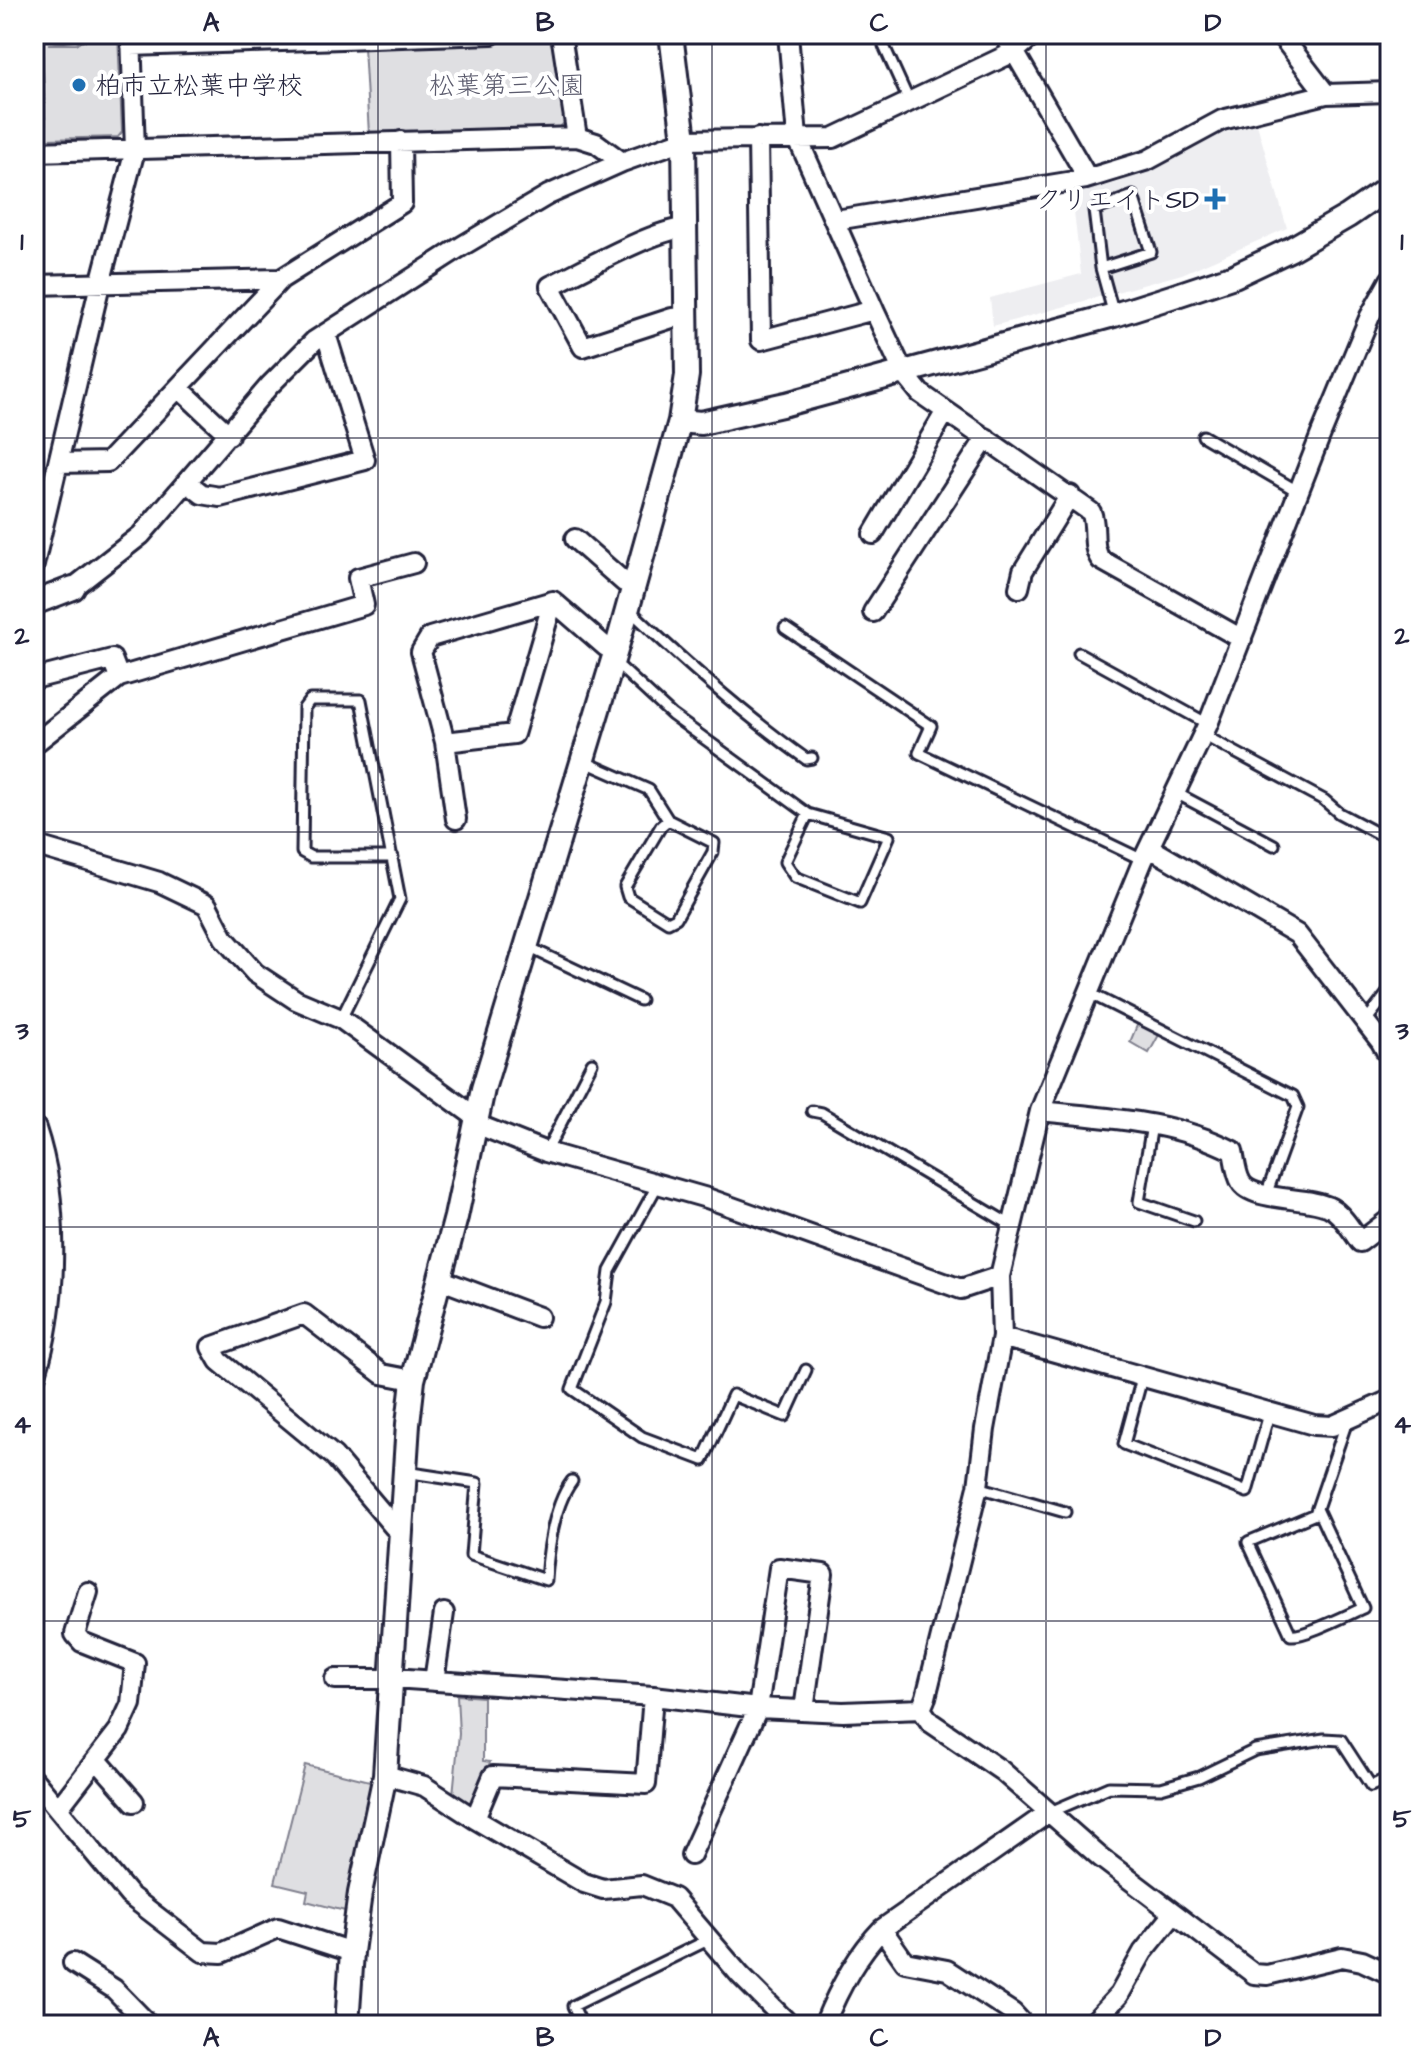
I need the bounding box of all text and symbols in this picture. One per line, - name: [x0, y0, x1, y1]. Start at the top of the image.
- text: A: [203, 5, 220, 41]
- text: B: [536, 5, 555, 41]
- text: C: [870, 5, 889, 41]
- text: D: [1205, 5, 1222, 41]
- place label: 柏市立松葉中学校: [95, 68, 303, 104]
- park label: 松葉第三公園: [429, 68, 585, 104]
- marker: 柏市立松葉中学校: [70, 76, 88, 94]
- place label: クリエイトSD: [1035, 182, 1199, 218]
- marker: クリエイトSD: [1206, 190, 1224, 208]
- text: 1: [20, 224, 24, 260]
- text: 1: [1400, 224, 1404, 260]
- text: 2: [14, 618, 30, 654]
- text: 2: [1394, 618, 1410, 654]
- text: 3: [14, 1013, 29, 1049]
- text: 3: [1394, 1013, 1409, 1049]
- text: 4: [13, 1407, 31, 1443]
- text: 4: [1393, 1407, 1411, 1443]
- text: 5: [13, 1801, 32, 1837]
- text: 5: [1393, 1801, 1412, 1837]
- text: A: [203, 2020, 220, 2056]
- text: B: [536, 2020, 555, 2056]
- text: C: [870, 2020, 889, 2056]
- text: D: [1205, 2020, 1222, 2056]

